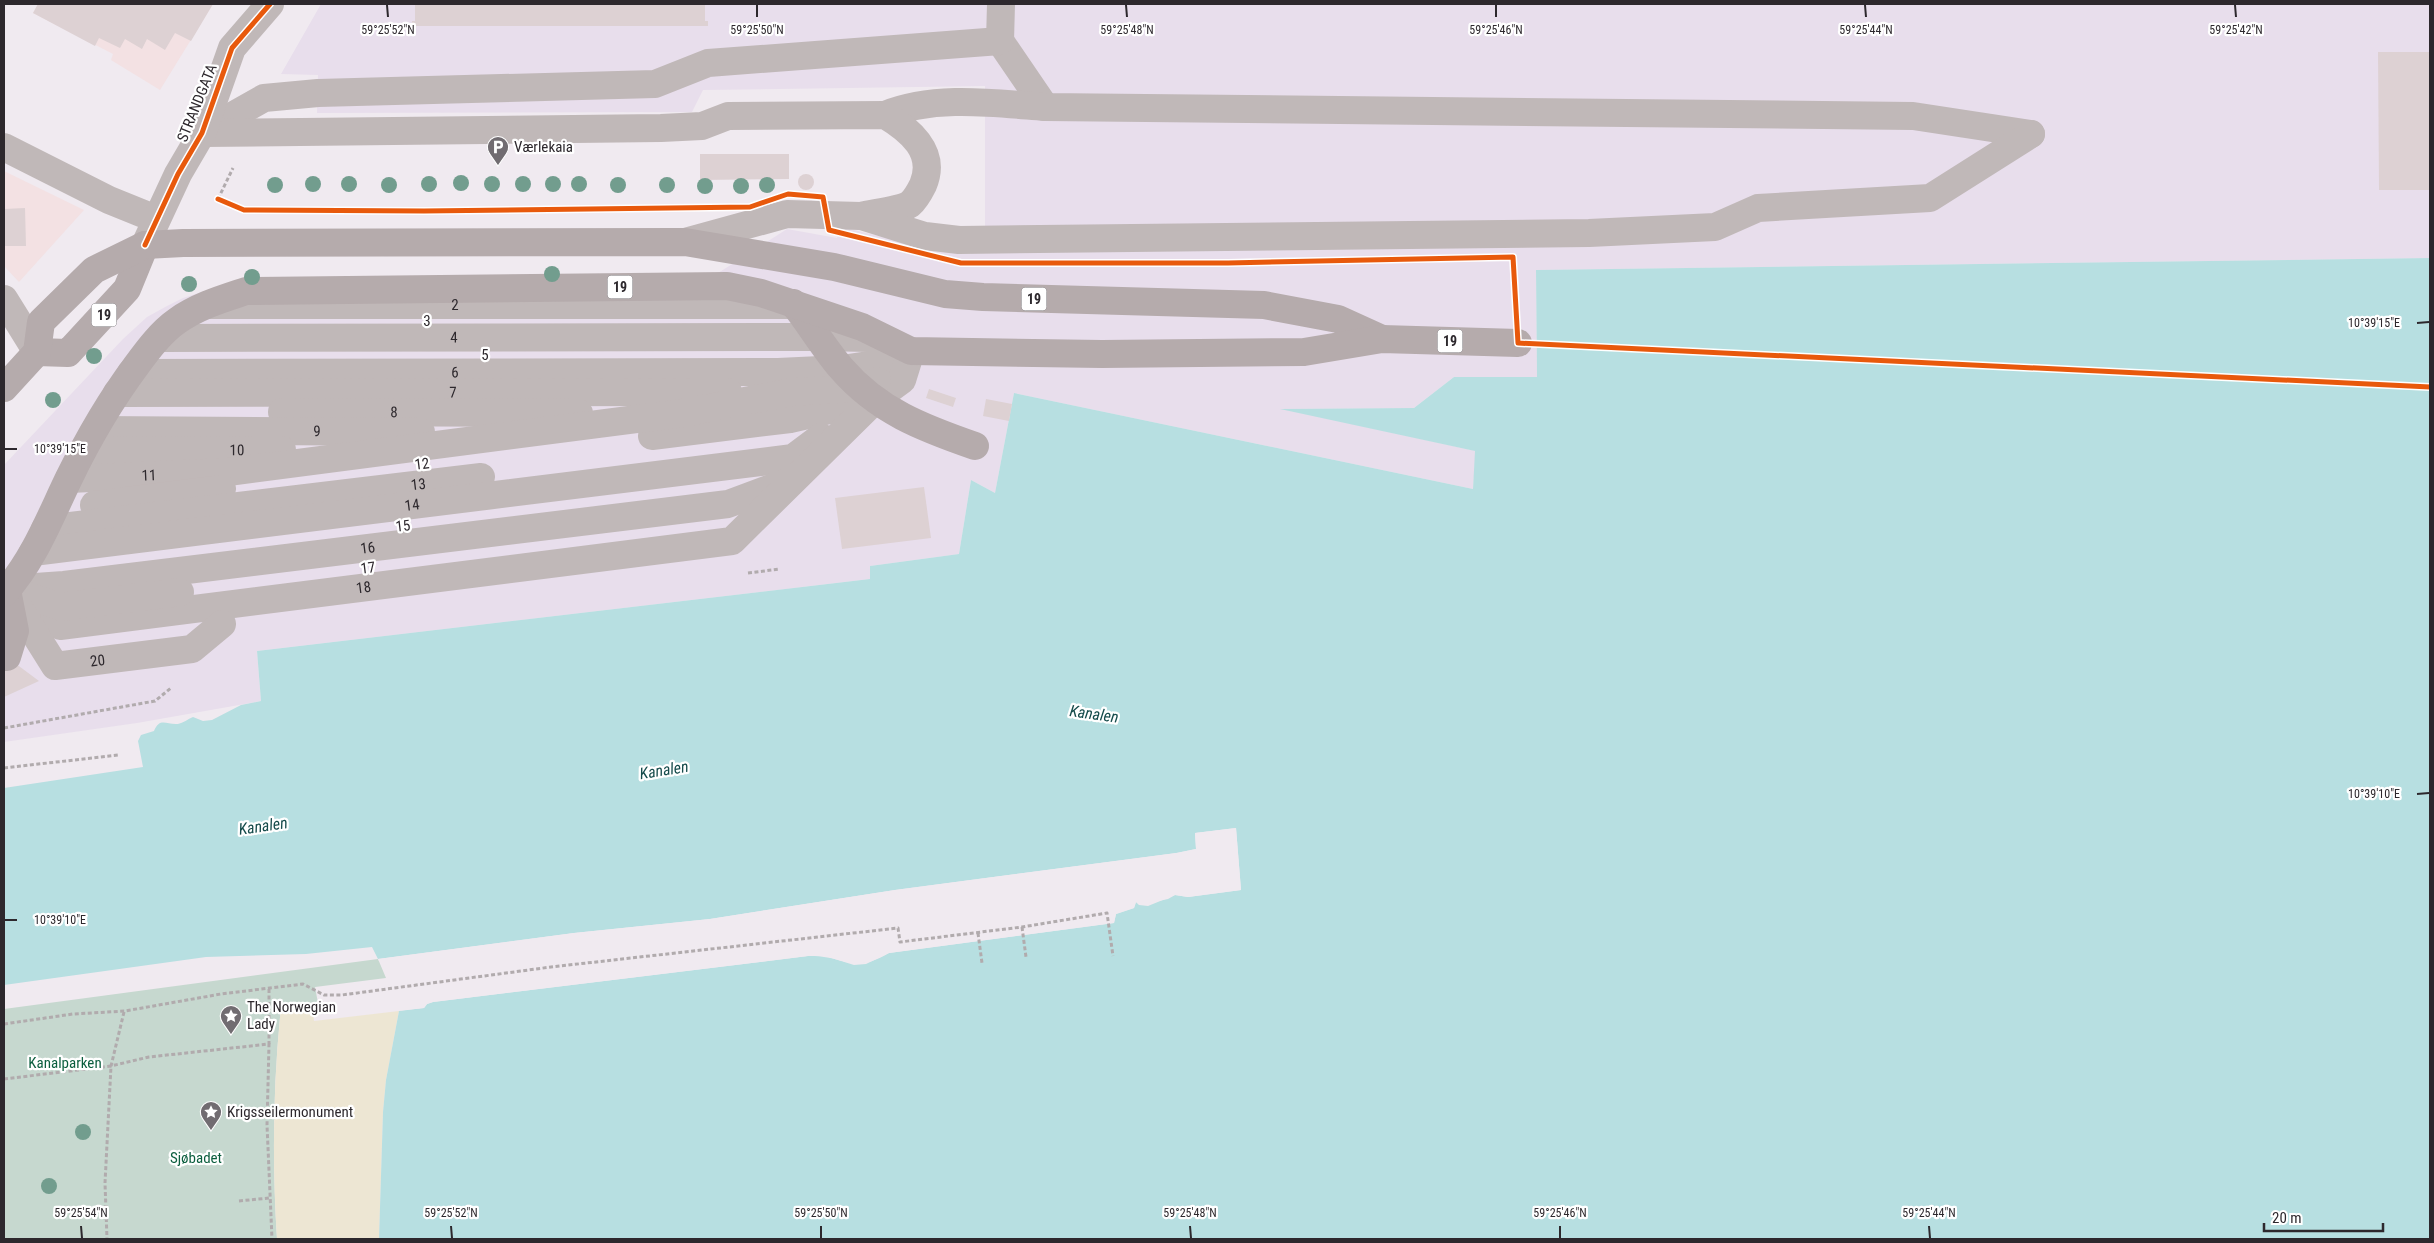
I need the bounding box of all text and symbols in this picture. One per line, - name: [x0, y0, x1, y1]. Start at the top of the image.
- text: 59°25'52"N: [361, 23, 415, 37]
- text: 59°25'50"N: [730, 23, 784, 37]
- text: 59°25'48"N: [1100, 23, 1154, 37]
- text: 59°25'46"N: [1469, 23, 1523, 37]
- text: 59°25'44"N: [1839, 23, 1893, 37]
- text: 59°25'42"N: [2209, 23, 2263, 37]
- street label: STRANDGATA: [173, 61, 221, 145]
- parking icon: Værlekaia: [486, 135, 510, 166]
- place label: Værlekaia: [514, 138, 573, 156]
- road number: 19: [608, 276, 632, 298]
- road number: 19: [1022, 288, 1046, 310]
- street label: 2: [451, 296, 459, 314]
- road number: 19: [92, 304, 116, 326]
- street label: 3: [423, 312, 431, 330]
- text: 10°39'15"E: [2348, 316, 2400, 330]
- street label: 4: [450, 329, 458, 347]
- road number: 19: [1438, 330, 1462, 352]
- street label: 5: [481, 346, 489, 364]
- street label: 6: [451, 363, 459, 382]
- street label: 7: [449, 383, 457, 401]
- street label: 8: [390, 403, 398, 421]
- street label: 9: [313, 422, 321, 440]
- street label: 10: [230, 441, 244, 459]
- text: 10°39'15"E: [34, 442, 86, 456]
- street label: 12: [414, 454, 430, 474]
- street label: 11: [141, 466, 157, 485]
- street label: 13: [410, 475, 427, 494]
- street label: 14: [404, 495, 421, 515]
- street label: 15: [395, 516, 411, 536]
- street label: 16: [359, 538, 376, 558]
- street label: 17: [360, 558, 376, 578]
- street label: 18: [355, 578, 372, 597]
- street label: 20: [89, 651, 106, 671]
- water label: Kanalen: [1068, 701, 1120, 727]
- water label: Kanalen: [638, 757, 690, 783]
- text: 10°39'10"E: [2348, 787, 2400, 801]
- water label: Kanalen: [237, 813, 289, 839]
- text: 10°39'10"E: [34, 913, 86, 927]
- place label: The Norwegian Lady: [247, 998, 336, 1033]
- place icon: The Norwegian Lady: [219, 1004, 243, 1035]
- park label: Kanalparken: [28, 1054, 102, 1072]
- place icon: Krigsseilermonument: [199, 1100, 223, 1131]
- place label: Krigsseilermonument: [227, 1103, 353, 1121]
- park label: Sjøbadet: [170, 1149, 222, 1167]
- scale bar: [2264, 1200, 2383, 1232]
- text: 59°25'54"N: [54, 1206, 108, 1220]
- text: 59°25'52"N: [424, 1206, 478, 1220]
- text: 59°25'50"N: [794, 1206, 848, 1220]
- text: 59°25'48"N: [1163, 1206, 1217, 1220]
- text: 59°25'46"N: [1533, 1206, 1587, 1220]
- text: 59°25'44"N: [1902, 1206, 1956, 1220]
- text: 20 m: [2272, 1209, 2302, 1227]

